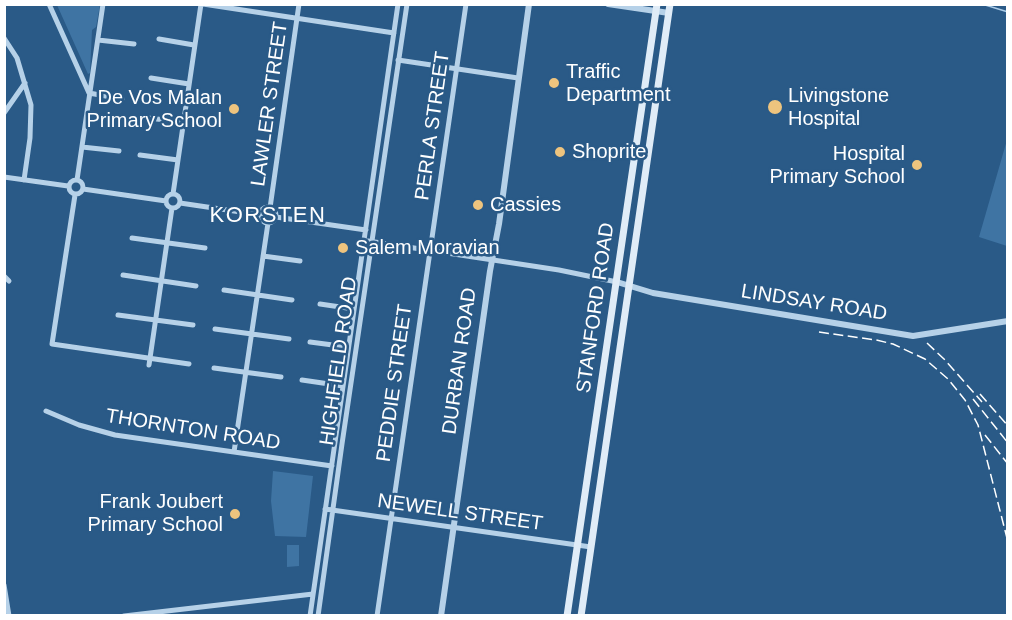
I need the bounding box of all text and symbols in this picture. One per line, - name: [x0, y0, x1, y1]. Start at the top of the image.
- street label: LAWLER STREET: [247, 20, 293, 188]
- street label: PERLA STREET: [411, 50, 455, 202]
- place label: Traffic Department: [566, 60, 670, 107]
- marker: Traffic Department: [547, 76, 561, 90]
- place label: Livingstone Hospital: [788, 84, 889, 131]
- place label: De Vos Malan Primary School: [86, 86, 222, 133]
- marker: Livingstone Hospital: [766, 98, 784, 116]
- marker: De Vos Malan Primary School: [227, 102, 241, 116]
- place label: Shoprite: [572, 140, 646, 164]
- place label: Hospital Primary School: [769, 142, 905, 189]
- marker: Shoprite: [553, 145, 567, 159]
- marker: Hospital Primary School: [910, 158, 924, 172]
- place label: Cassies: [490, 193, 561, 217]
- marker: Cassies: [471, 198, 485, 212]
- district label: KORSTEN: [210, 203, 326, 229]
- street label: STANFORD ROAD: [572, 221, 620, 395]
- place label: Salem Moravian: [355, 236, 500, 260]
- marker: Salem Moravian: [336, 241, 350, 255]
- street label: HIGHFIELD ROAD: [315, 275, 363, 447]
- street label: LINDSAY ROAD: [739, 280, 889, 326]
- street label: DURBAN ROAD: [438, 286, 482, 436]
- street label: PEDDIE STREET: [372, 303, 418, 463]
- street label: THORNTON ROAD: [104, 404, 282, 456]
- place label: Frank Joubert Primary School: [87, 490, 223, 537]
- street label: NEWELL STREET: [376, 490, 544, 536]
- marker: Frank Joubert Primary School: [228, 507, 242, 521]

